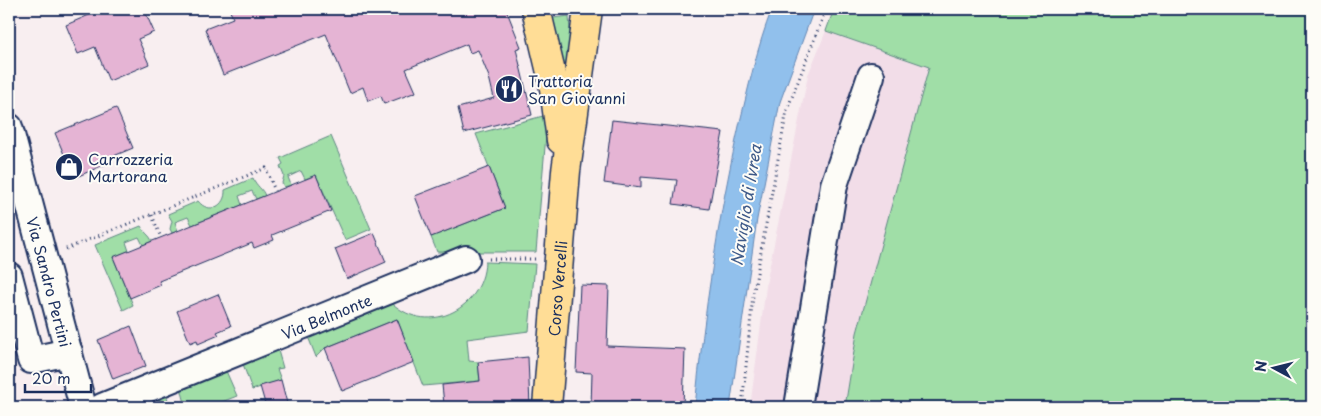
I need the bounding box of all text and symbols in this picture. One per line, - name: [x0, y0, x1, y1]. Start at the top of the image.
- place label: Trattoria San Giovanni: [528, 69, 626, 109]
- restaurant icon: Trattoria San Giovanni: [494, 74, 524, 104]
- water label: Naviglio di Ivrea: [724, 141, 767, 267]
- place label: Carrozzeria Martorana: [88, 147, 173, 187]
- shop icon: Carrozzeria Martorana: [54, 152, 84, 182]
- street label: Via Sandro Pertini: [22, 214, 78, 349]
- street label: Corso Vercelli: [541, 240, 572, 337]
- street label: Via Belmonte: [277, 287, 375, 345]
- north arrow: [1248, 344, 1298, 394]
- text: N: [1250, 360, 1272, 373]
- scale bar: [25, 361, 91, 393]
- text: 20 m: [32, 366, 71, 389]

